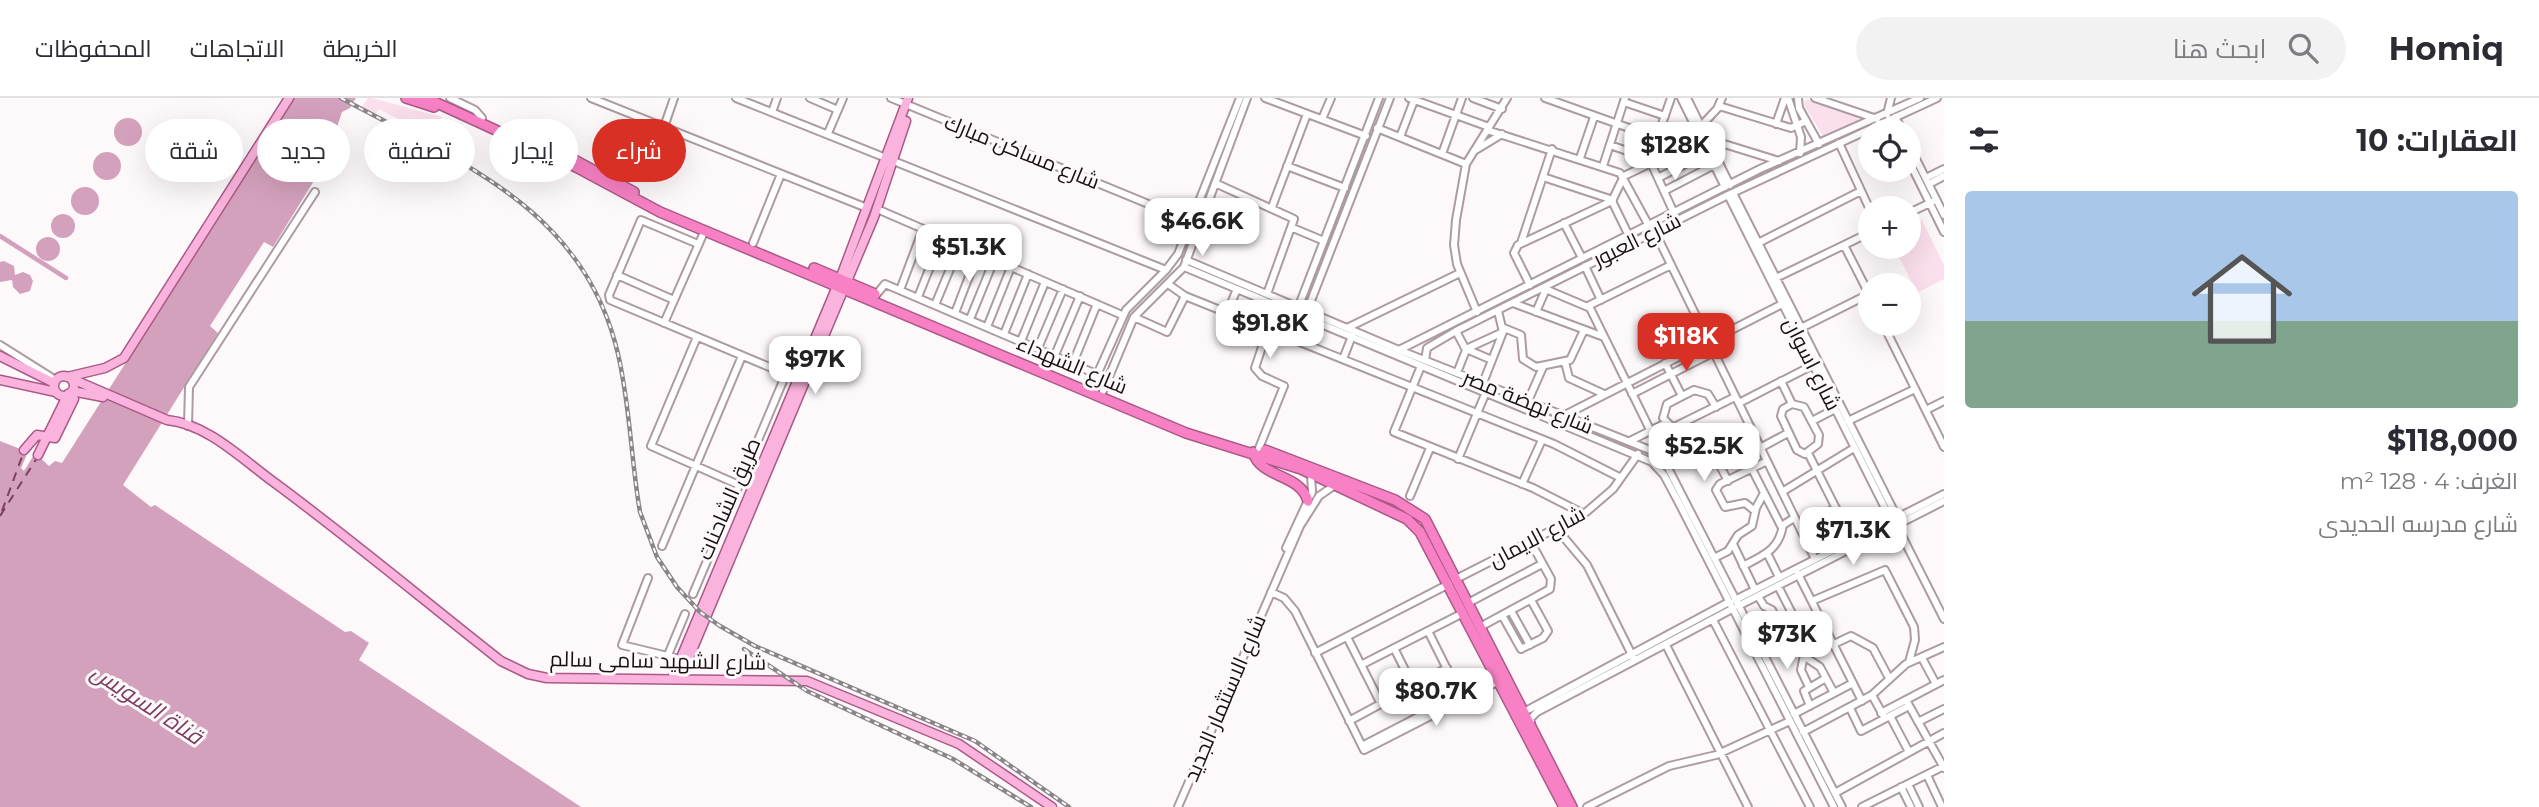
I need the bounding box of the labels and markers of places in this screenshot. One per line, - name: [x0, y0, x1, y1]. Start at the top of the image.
- pin: $128K: [1626, 122, 1724, 182]
- pin: $46.6K: [1145, 198, 1259, 258]
- pin: $51.3K: [912, 225, 1026, 284]
- pin: $91.8K: [1213, 300, 1327, 360]
- pin: $118K: [1637, 314, 1735, 373]
- pin: $97K: [774, 336, 856, 396]
- pin: $52.5K: [1647, 424, 1761, 483]
- pin: $71.3K: [1796, 508, 1910, 567]
- pin: $73K: [1746, 612, 1828, 671]
- pin: $80.7K: [1379, 668, 1493, 728]

